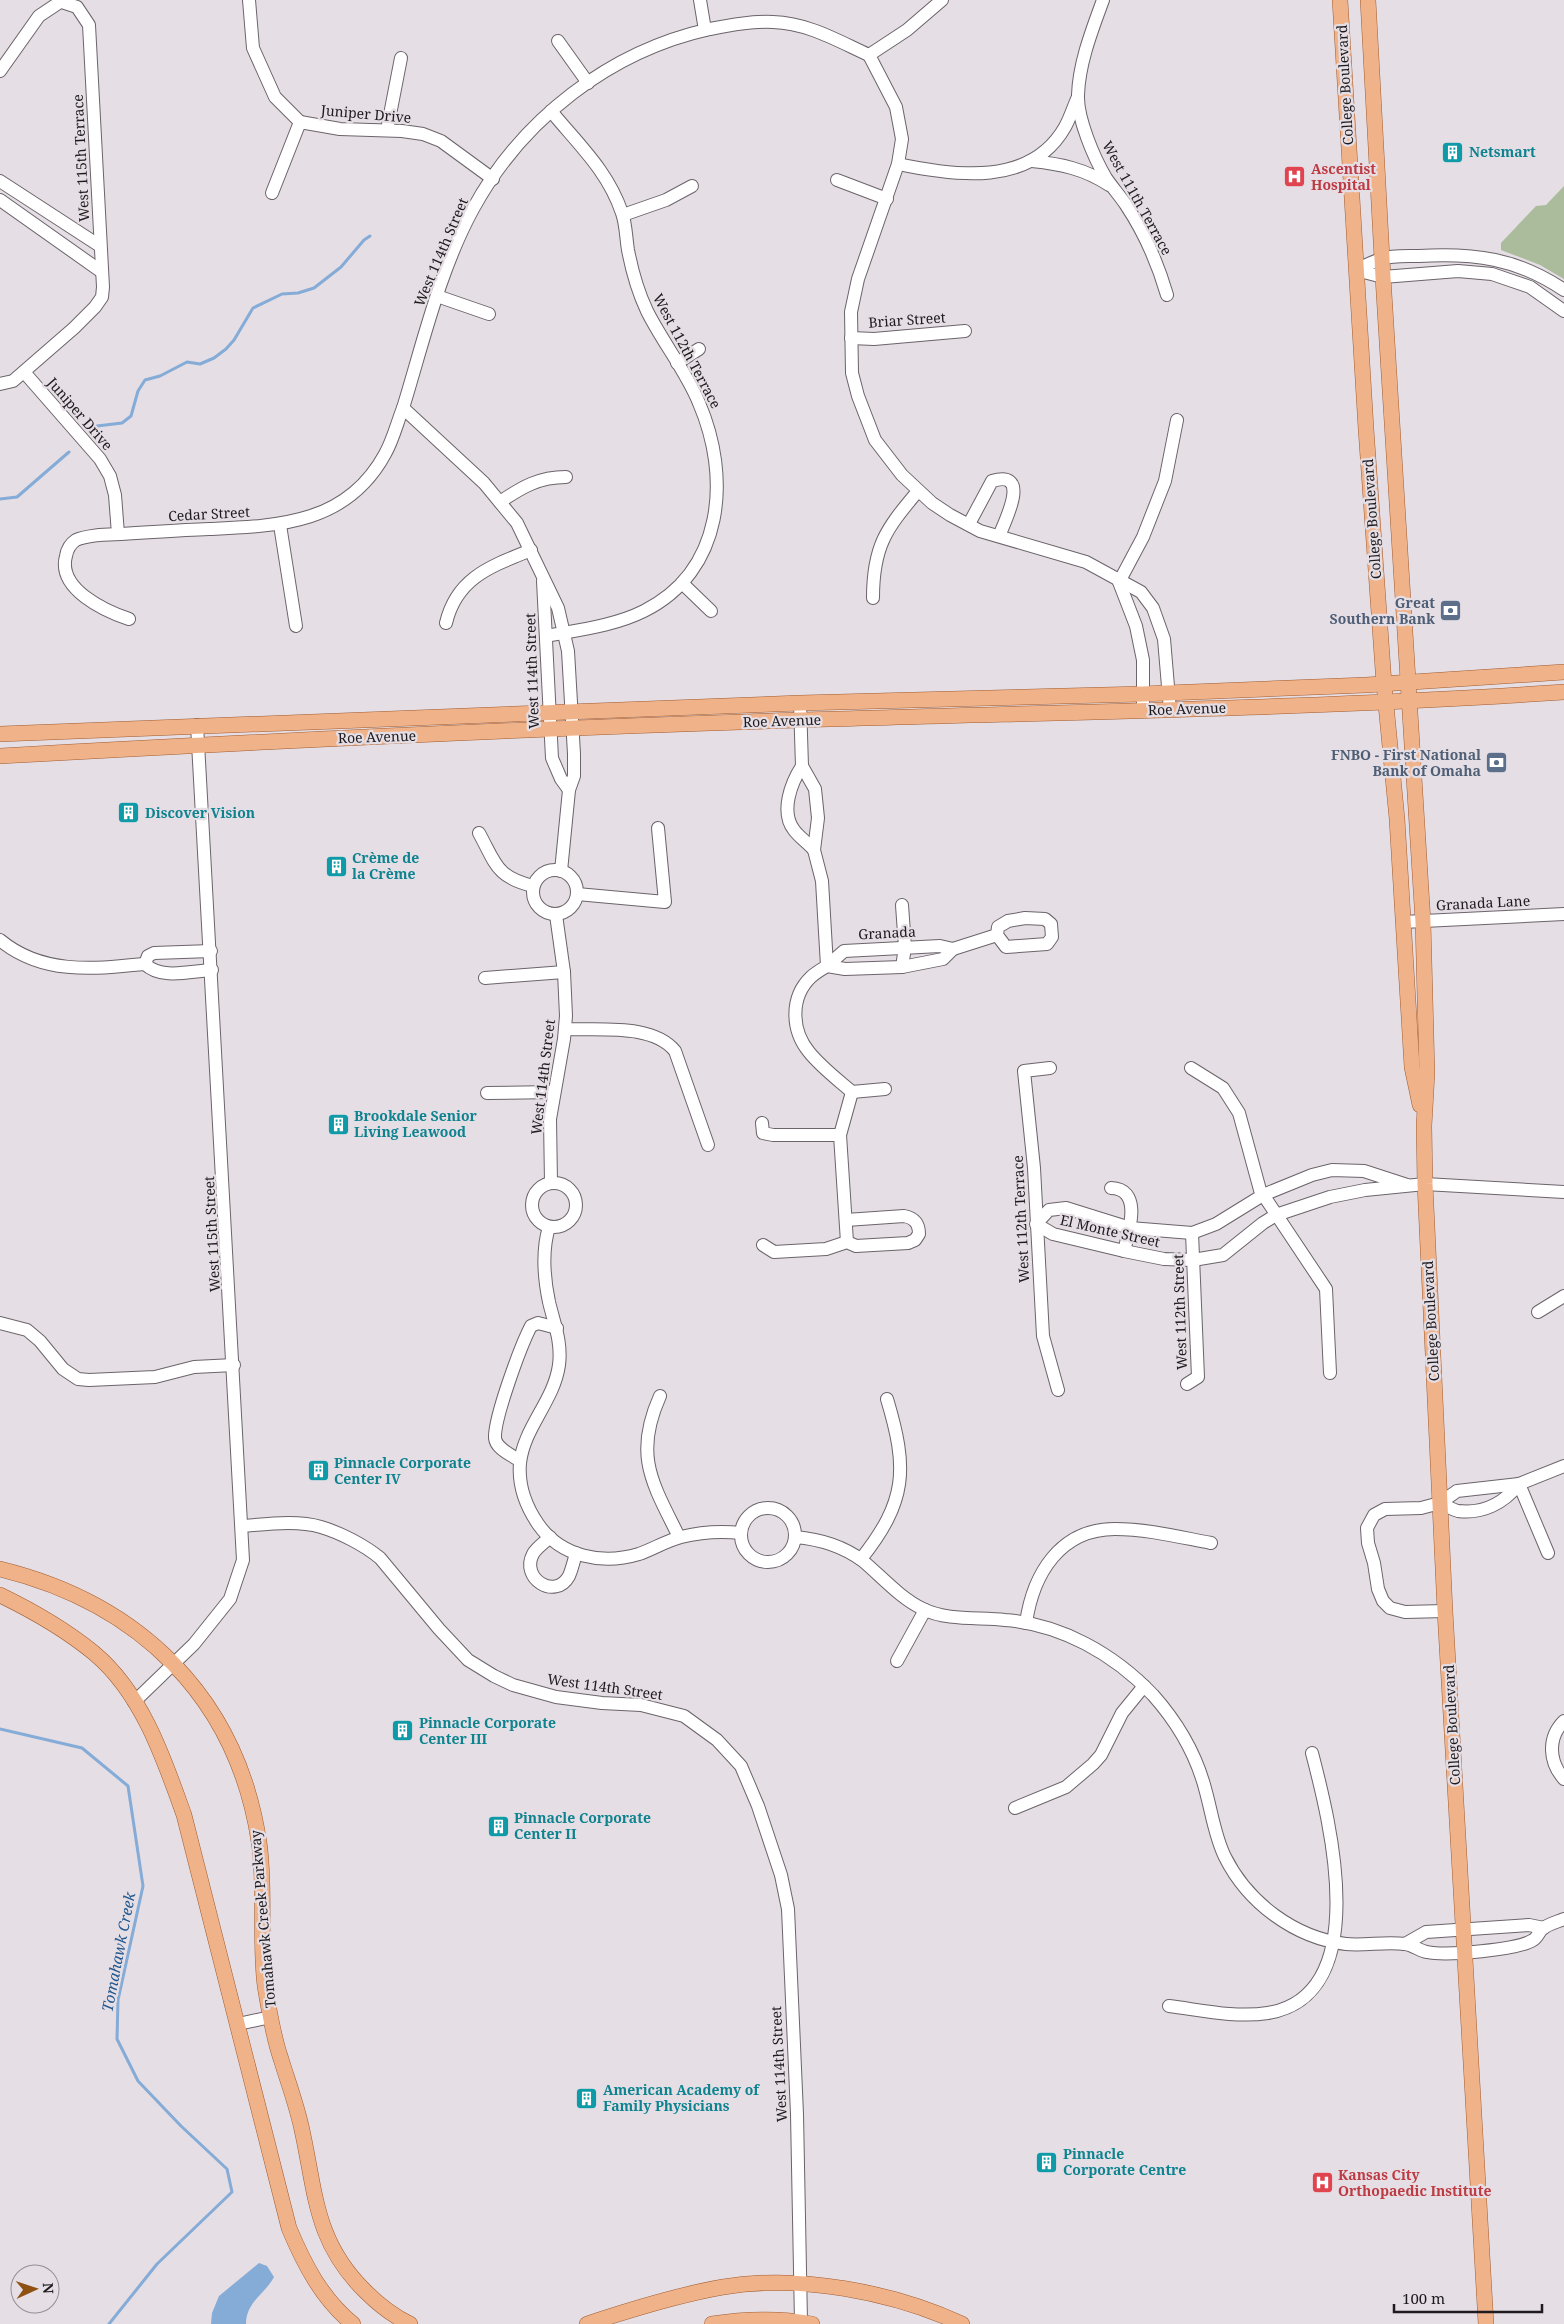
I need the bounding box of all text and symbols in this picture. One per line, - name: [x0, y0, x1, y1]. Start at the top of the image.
- street label: College Boulevard: [1332, 24, 1357, 146]
- street label: West 115th Terrace: [68, 94, 93, 222]
- street label: Juniper Drive: [319, 100, 412, 127]
- street label: West 111th Terrace: [1098, 137, 1177, 258]
- building icon: Netsmart: [1441, 140, 1465, 164]
- place label: Netsmart: [1469, 142, 1536, 161]
- place label: Ascentist Hospital: [1311, 159, 1376, 194]
- hospital icon: Ascentist Hospital: [1283, 165, 1307, 189]
- street label: West 114th Street: [409, 195, 472, 309]
- street label: West 112th Terrace: [649, 290, 726, 412]
- street label: Briar Street: [868, 307, 946, 332]
- street label: Juniper Drive: [43, 373, 117, 454]
- street label: College Boulevard: [1358, 458, 1385, 580]
- street label: Cedar Street: [168, 502, 250, 525]
- place label: Great Southern Bank: [1330, 593, 1435, 628]
- bank icon: Great Southern Bank: [1439, 599, 1463, 623]
- street label: West 114th Street: [520, 613, 543, 729]
- street label: Roe Avenue: [1147, 698, 1227, 719]
- street label: Roe Avenue: [742, 710, 822, 731]
- street label: Roe Avenue: [337, 726, 417, 747]
- place label: FNBO - First National Bank of Omaha: [1331, 745, 1481, 780]
- bank icon: FNBO - First National Bank of Omaha: [1485, 751, 1509, 775]
- building icon: Discover Vision: [117, 801, 141, 825]
- place label: Discover Vision: [145, 803, 255, 822]
- place label: Crème de la Crème: [352, 848, 419, 883]
- building icon: Crème de la Crème: [324, 854, 348, 878]
- street label: Granada Lane: [1435, 891, 1531, 914]
- street label: Granada: [858, 922, 916, 943]
- street label: West 114th Street: [526, 1018, 559, 1136]
- place label: Brookdale Senior Living Leawood: [354, 1106, 478, 1141]
- building icon: Brookdale Senior Living Leawood: [326, 1112, 350, 1136]
- street label: West 112th Terrace: [1008, 1155, 1033, 1283]
- street label: West 115th Street: [199, 1175, 224, 1293]
- street label: El Monte Street: [1058, 1210, 1162, 1251]
- street label: West 112th Street: [1168, 1254, 1191, 1370]
- street label: College Boulevard: [1418, 1260, 1443, 1382]
- place label: Pinnacle Corporate Center IV: [334, 1453, 471, 1488]
- building icon: Pinnacle Corporate Center IV: [306, 1459, 330, 1483]
- street label: College Boulevard: [1439, 1664, 1464, 1786]
- street label: West 114th Street: [546, 1669, 664, 1704]
- place label: Pinnacle Corporate Center III: [419, 1713, 556, 1748]
- building icon: Pinnacle Corporate Center III: [391, 1719, 415, 1743]
- place label: Pinnacle Corporate Center II: [514, 1808, 651, 1843]
- building icon: Pinnacle Corporate Center II: [486, 1814, 510, 1838]
- street label: Tomahawk Creek Parkway: [245, 1829, 280, 2009]
- water label: Tomahawk Creek: [97, 1890, 139, 2013]
- street label: West 114th Street: [766, 2005, 791, 2123]
- place label: American Academy of Family Physicians: [603, 2080, 760, 2115]
- building icon: American Academy of Family Physicians: [575, 2086, 599, 2110]
- place label: Pinnacle Corporate Centre: [1063, 2144, 1186, 2179]
- building icon: Pinnacle Corporate Centre: [1035, 2150, 1059, 2174]
- place label: Kansas City Orthopaedic Institute: [1338, 2165, 1491, 2200]
- hospital icon: Kansas City Orthopaedic Institute: [1310, 2171, 1334, 2195]
- north arrow: [10, 2264, 60, 2314]
- text: N: [39, 2282, 58, 2294]
- scale bar: [1394, 2282, 1542, 2314]
- text: 100 m: [1402, 2288, 1445, 2308]

